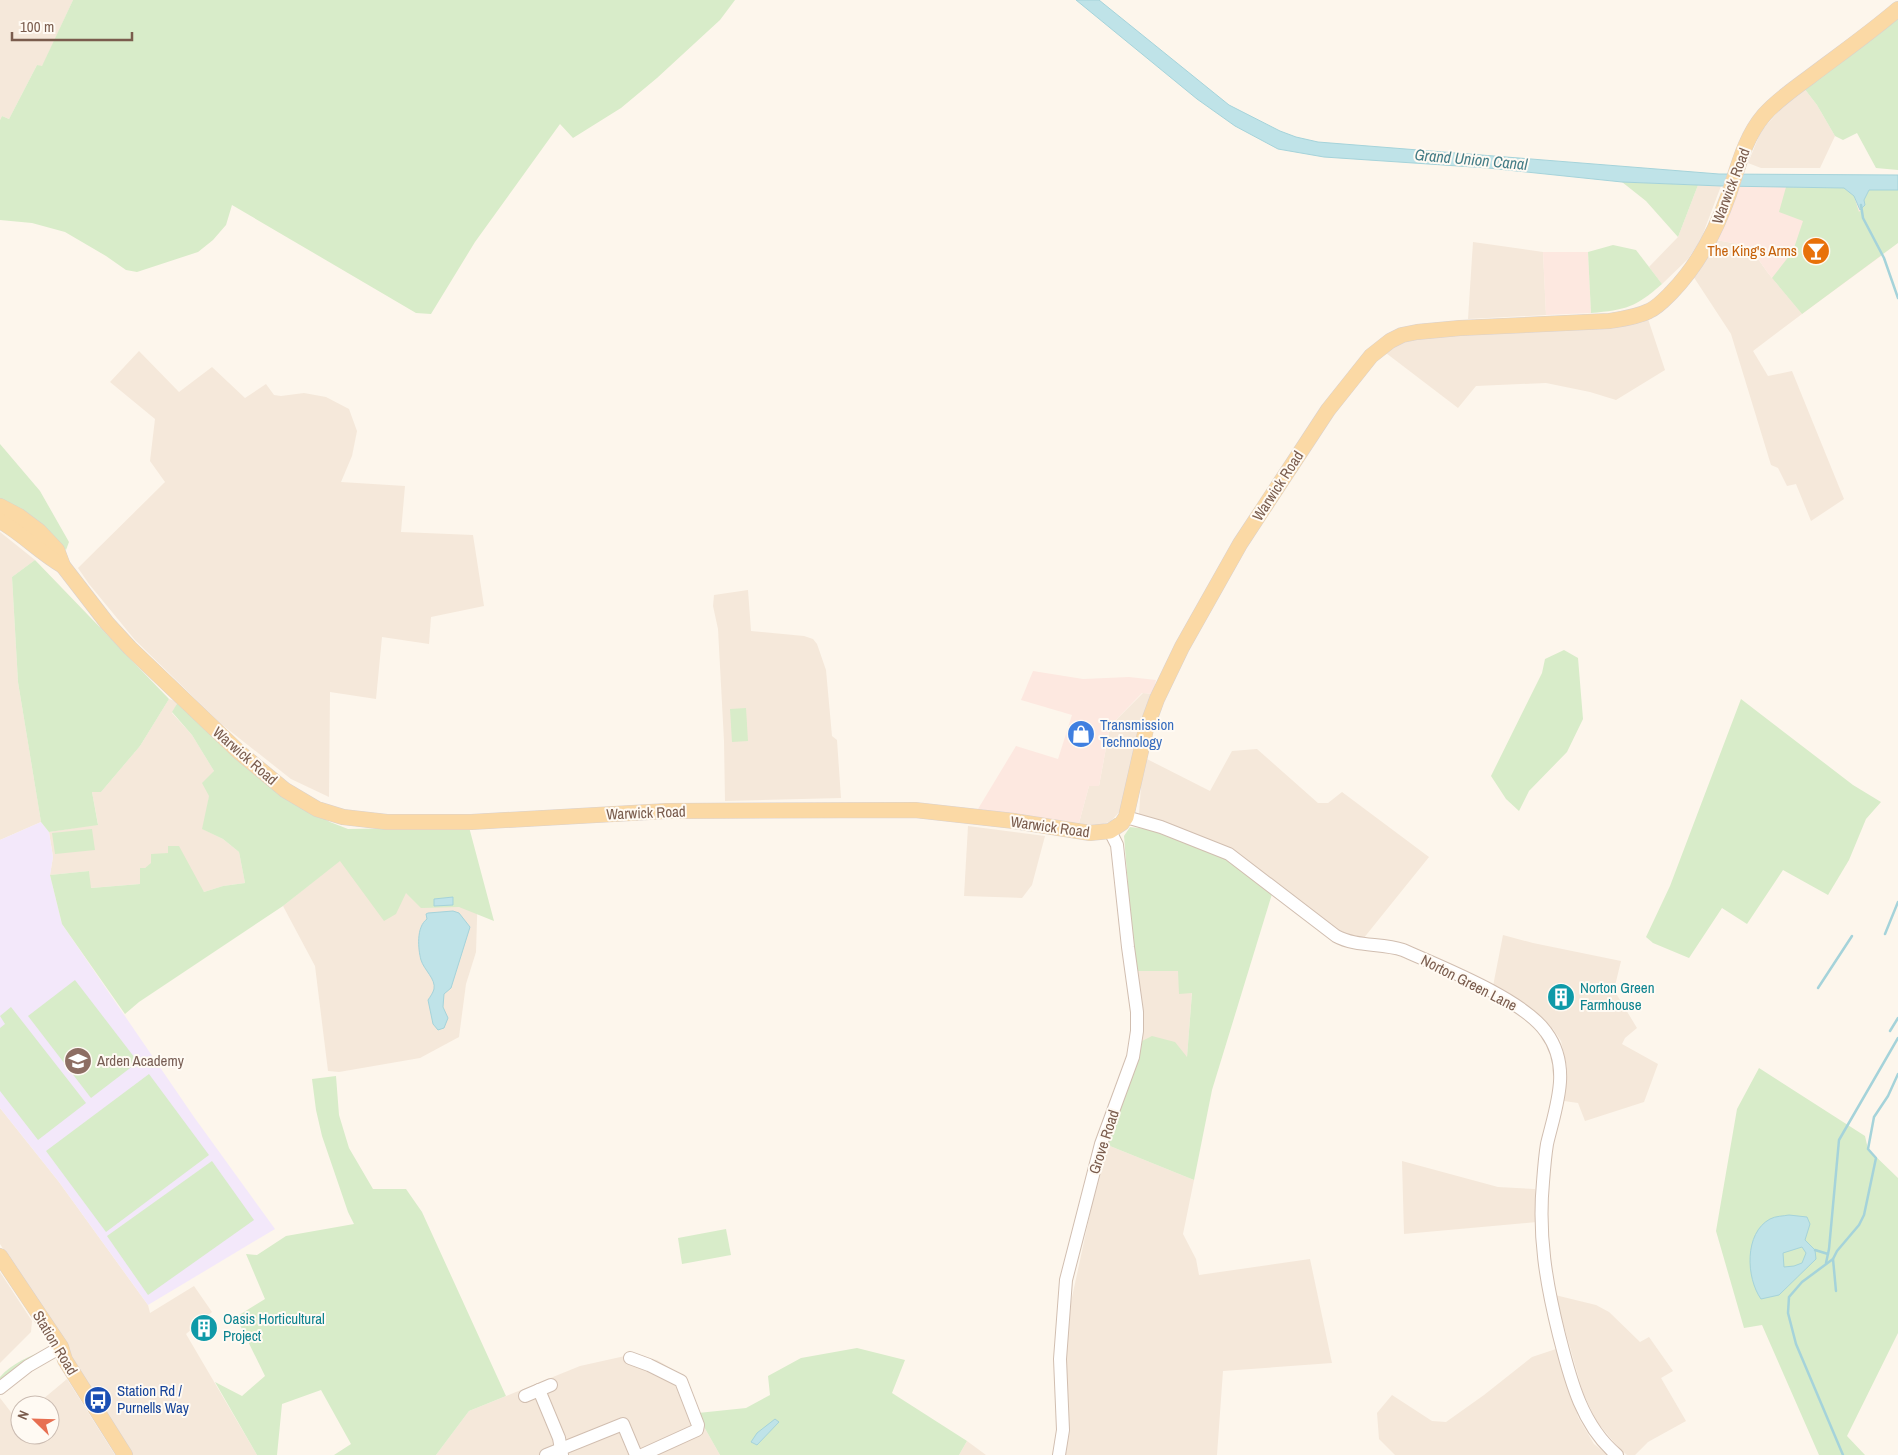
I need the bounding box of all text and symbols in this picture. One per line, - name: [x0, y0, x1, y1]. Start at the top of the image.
- scale bar: [12, 10, 132, 42]
- text: 100 m: [20, 16, 54, 37]
- water label: Grand Union Canal: [1414, 143, 1529, 175]
- street label: Warwick Road: [1706, 145, 1755, 227]
- bar icon: The King's Arms: [1801, 236, 1831, 266]
- place label: The King's Arms: [1707, 240, 1797, 261]
- street label: Warwick Road: [1247, 447, 1308, 525]
- place label: Transmission Technology: [1100, 714, 1174, 752]
- shop icon: Transmission Technology: [1066, 719, 1096, 749]
- street label: Warwick Road: [208, 722, 282, 790]
- street label: Warwick Road: [606, 801, 686, 824]
- street label: Warwick Road: [1009, 811, 1091, 842]
- street label: Norton Green Lane: [1418, 949, 1521, 1016]
- place label: Norton Green Farmhouse: [1580, 977, 1655, 1015]
- building icon: Norton Green Farmhouse: [1546, 982, 1576, 1012]
- school or university icon: Arden Academy: [63, 1046, 93, 1076]
- place label: Arden Academy: [96, 1050, 185, 1071]
- street label: Grove Road: [1083, 1107, 1124, 1177]
- street label: Station Road: [28, 1307, 83, 1379]
- place label: Oasis Horticultural Project: [223, 1308, 325, 1346]
- building icon: Oasis Horticultural Project: [189, 1313, 219, 1343]
- place label: Station Rd / Purnells Way: [117, 1380, 190, 1418]
- bus stop icon: Station Rd / Purnells Way: [83, 1385, 113, 1415]
- north arrow: [10, 1395, 60, 1445]
- text: N: [13, 1408, 33, 1422]

